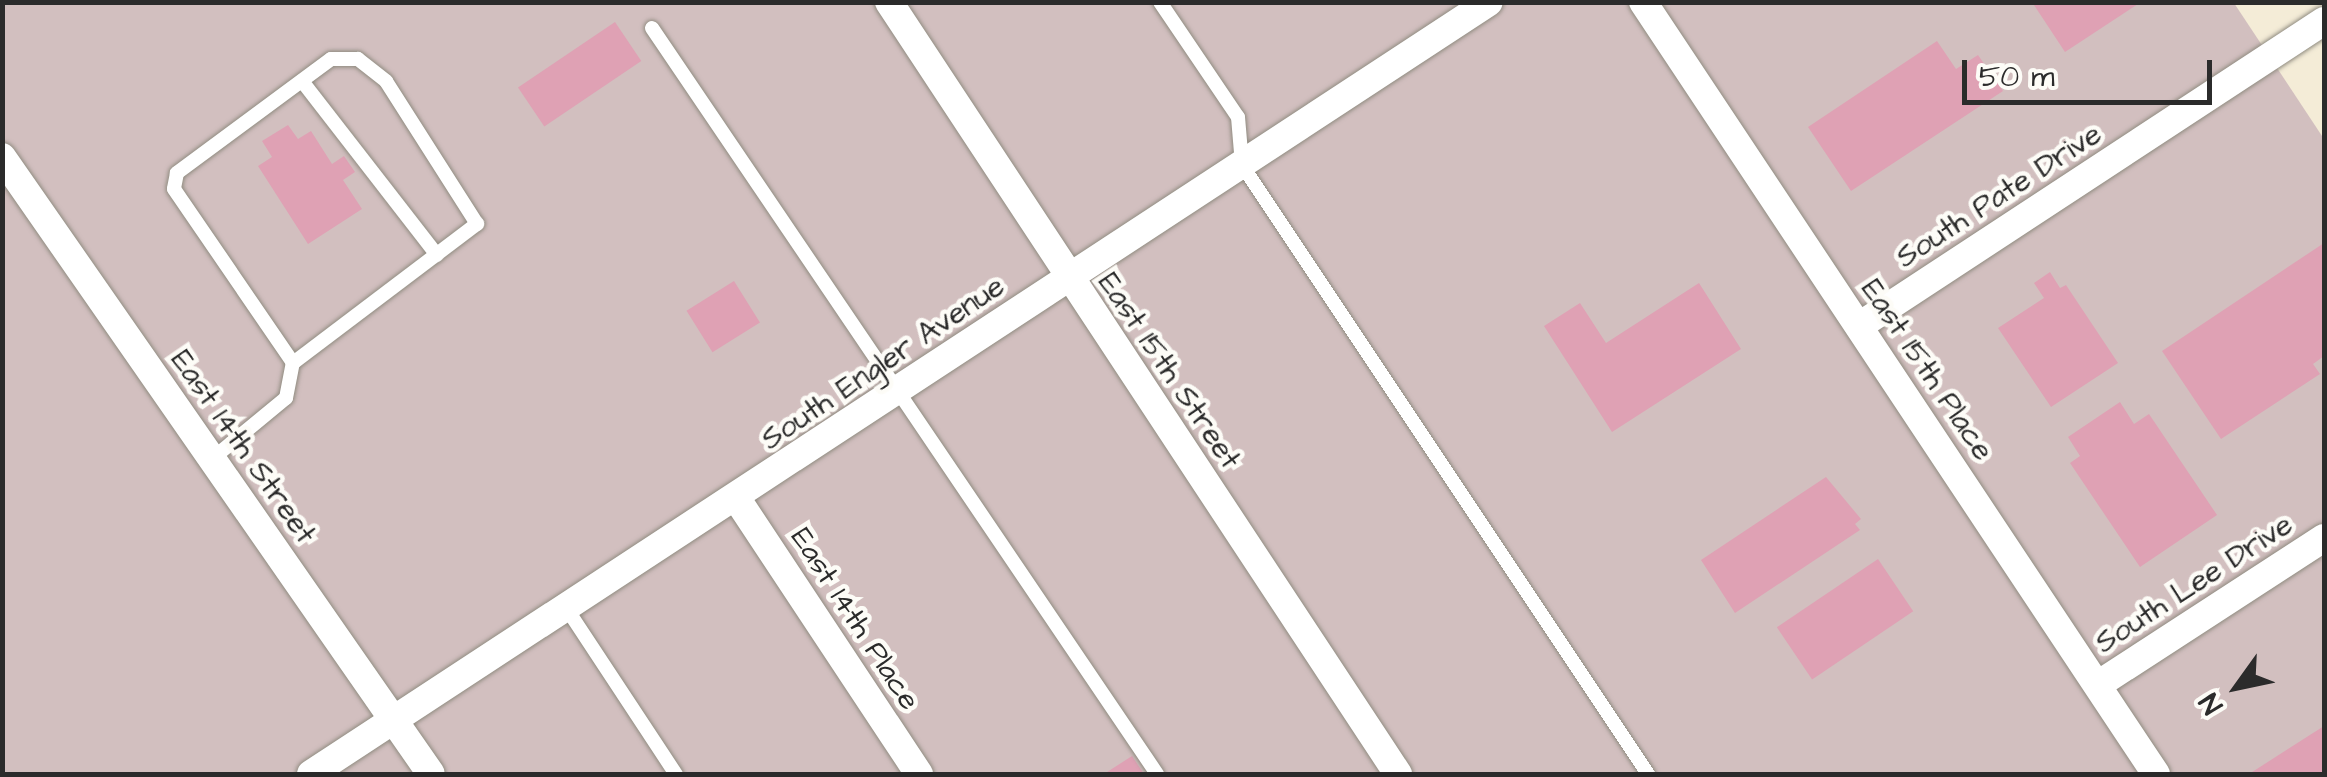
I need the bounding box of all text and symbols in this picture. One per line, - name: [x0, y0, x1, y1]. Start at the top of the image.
- scale bar: [1967, 40, 2217, 102]
- text: 50 m: [1979, 56, 2055, 98]
- street label: South Pate Drive: [1890, 116, 2108, 276]
- street label: East 15th Street: [1090, 266, 1248, 476]
- street label: South Engler Avenue: [755, 268, 1011, 458]
- street label: East 15th Place: [1853, 273, 2001, 467]
- street label: East 14th Street: [163, 343, 323, 551]
- street label: South Lee Drive: [2089, 507, 2299, 661]
- street label: East 14th Place: [783, 521, 927, 717]
- north arrow: [2187, 637, 2287, 737]
- text: N: [2190, 686, 2233, 722]

